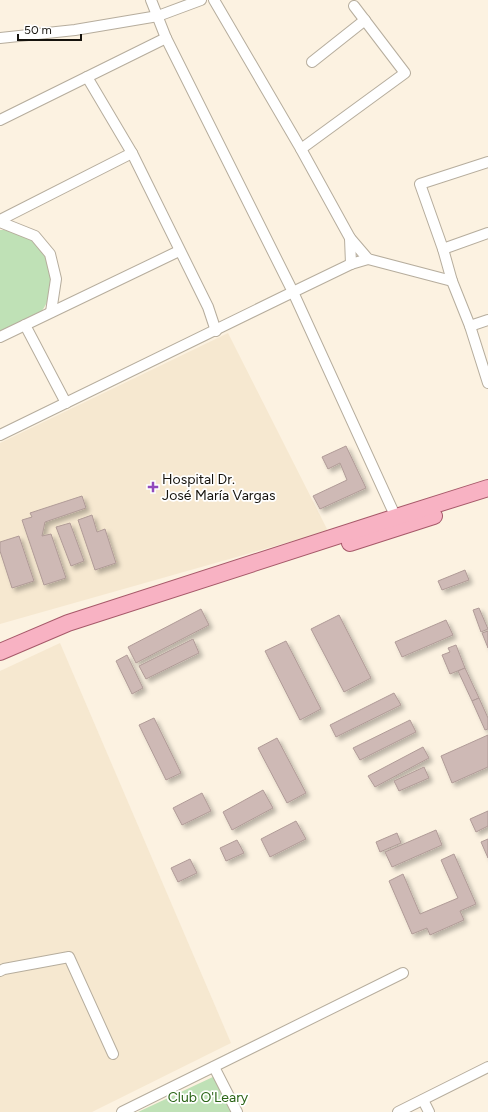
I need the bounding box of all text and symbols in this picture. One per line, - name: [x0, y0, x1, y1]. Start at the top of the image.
- scale bar: [18, 16, 81, 42]
- text: 50 m: [24, 23, 52, 37]
- place label: Hospital Dr. José María Vargas: [162, 471, 275, 504]
- marker: Hospital Dr. José María Vargas: [147, 481, 159, 493]
- park label: Club O'Leary: [168, 1089, 249, 1106]

